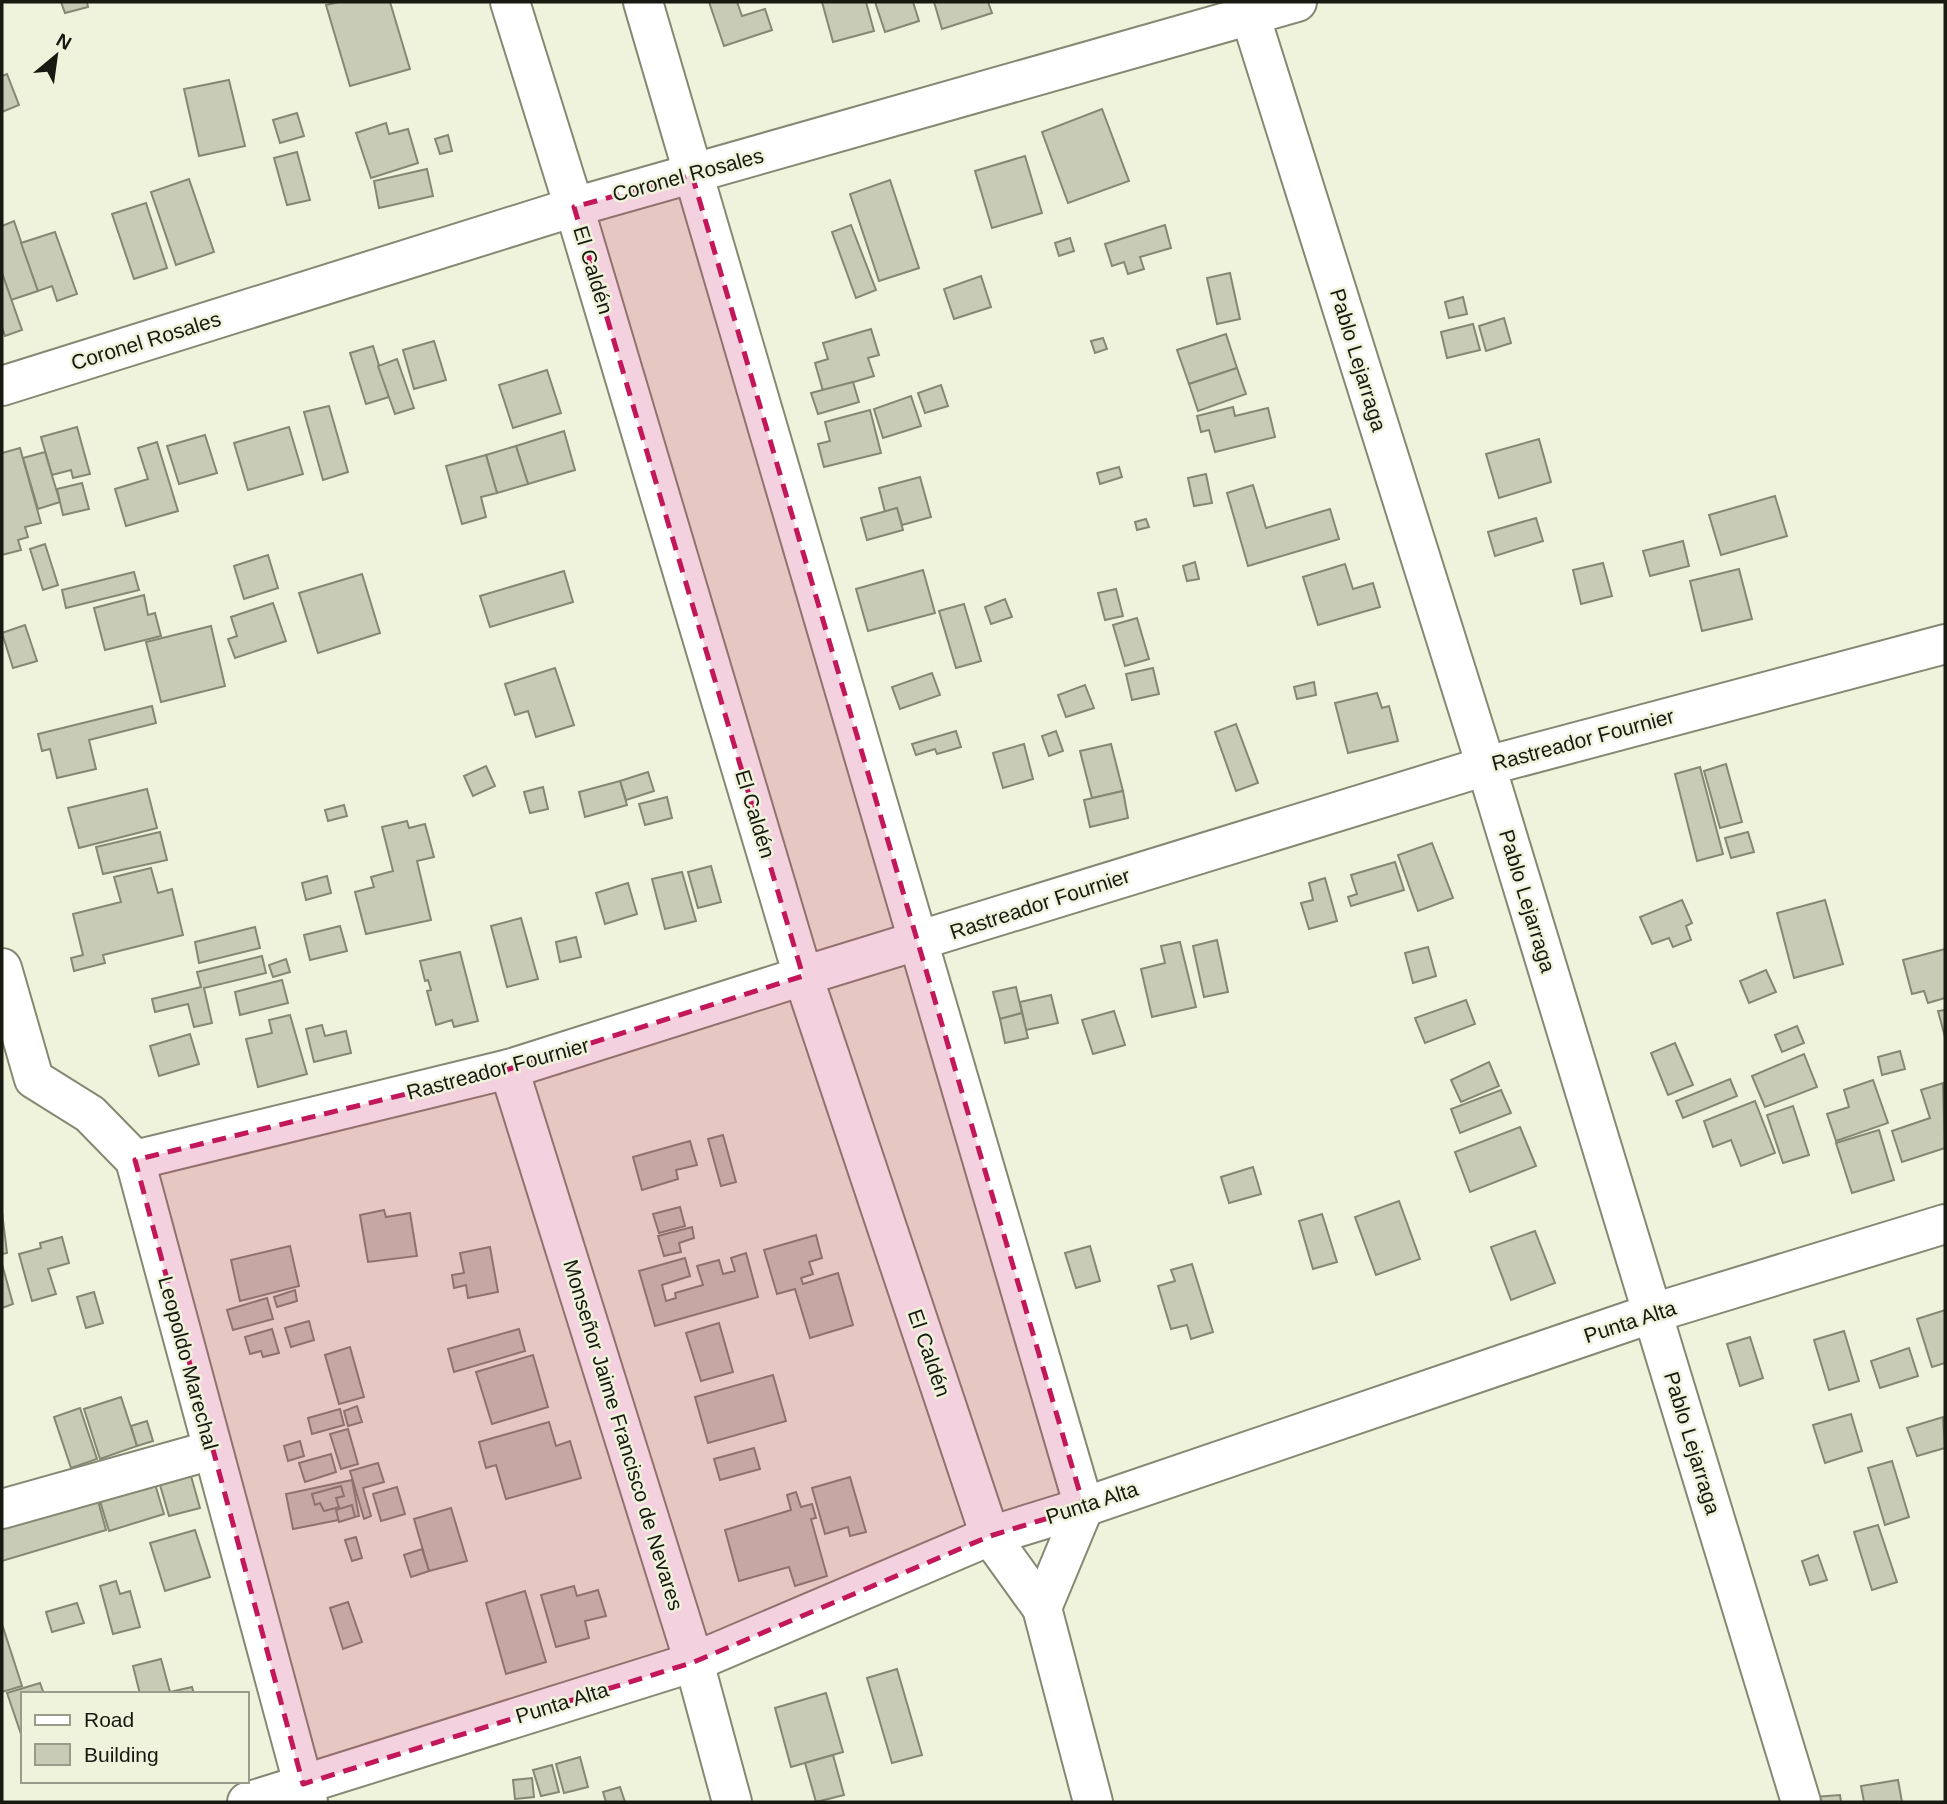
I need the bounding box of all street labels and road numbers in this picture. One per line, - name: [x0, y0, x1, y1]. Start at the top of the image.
- street label: Coronel Rosales: [610, 143, 766, 206]
- street label: El Caldén: [569, 223, 618, 317]
- street label: Pablo Lejarraga: [1326, 286, 1391, 434]
- street label: Coronel Rosales: [68, 307, 223, 374]
- street label: Rastreador Fournier: [1489, 704, 1677, 775]
- street label: El Caldén: [731, 767, 780, 861]
- street label: Pablo Lejarraga: [1495, 827, 1560, 975]
- street label: Rastreador Fournier: [947, 864, 1133, 943]
- street label: Rastreador Fournier: [404, 1033, 592, 1104]
- street label: Monseñor Jaime Francisco de Nevares: [559, 1257, 688, 1613]
- street label: Leopoldo Marechal: [154, 1274, 223, 1452]
- street label: Punta Alta: [1581, 1296, 1679, 1347]
- street label: El Caldén: [904, 1306, 955, 1400]
- street label: Pablo Lejarraga: [1660, 1369, 1725, 1517]
- street label: Punta Alta: [1043, 1477, 1141, 1528]
- street label: Punta Alta: [513, 1677, 611, 1728]

